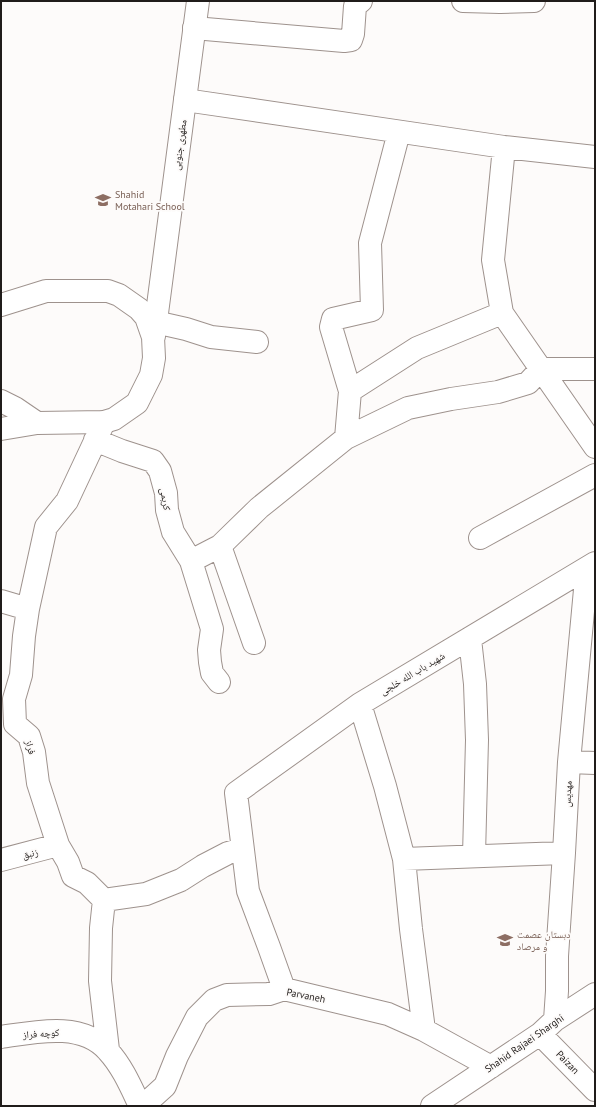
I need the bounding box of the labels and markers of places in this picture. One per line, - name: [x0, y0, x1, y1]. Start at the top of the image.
- place label: Shahid Motahari School: [115, 188, 185, 213]
- school or university icon: Shahid Motahari School: [94, 191, 112, 209]
- place label: دبستان عصمت و مرصاد: [517, 928, 570, 953]
- school or university icon: دبستان عصمت و مرصاد: [496, 931, 514, 949]

